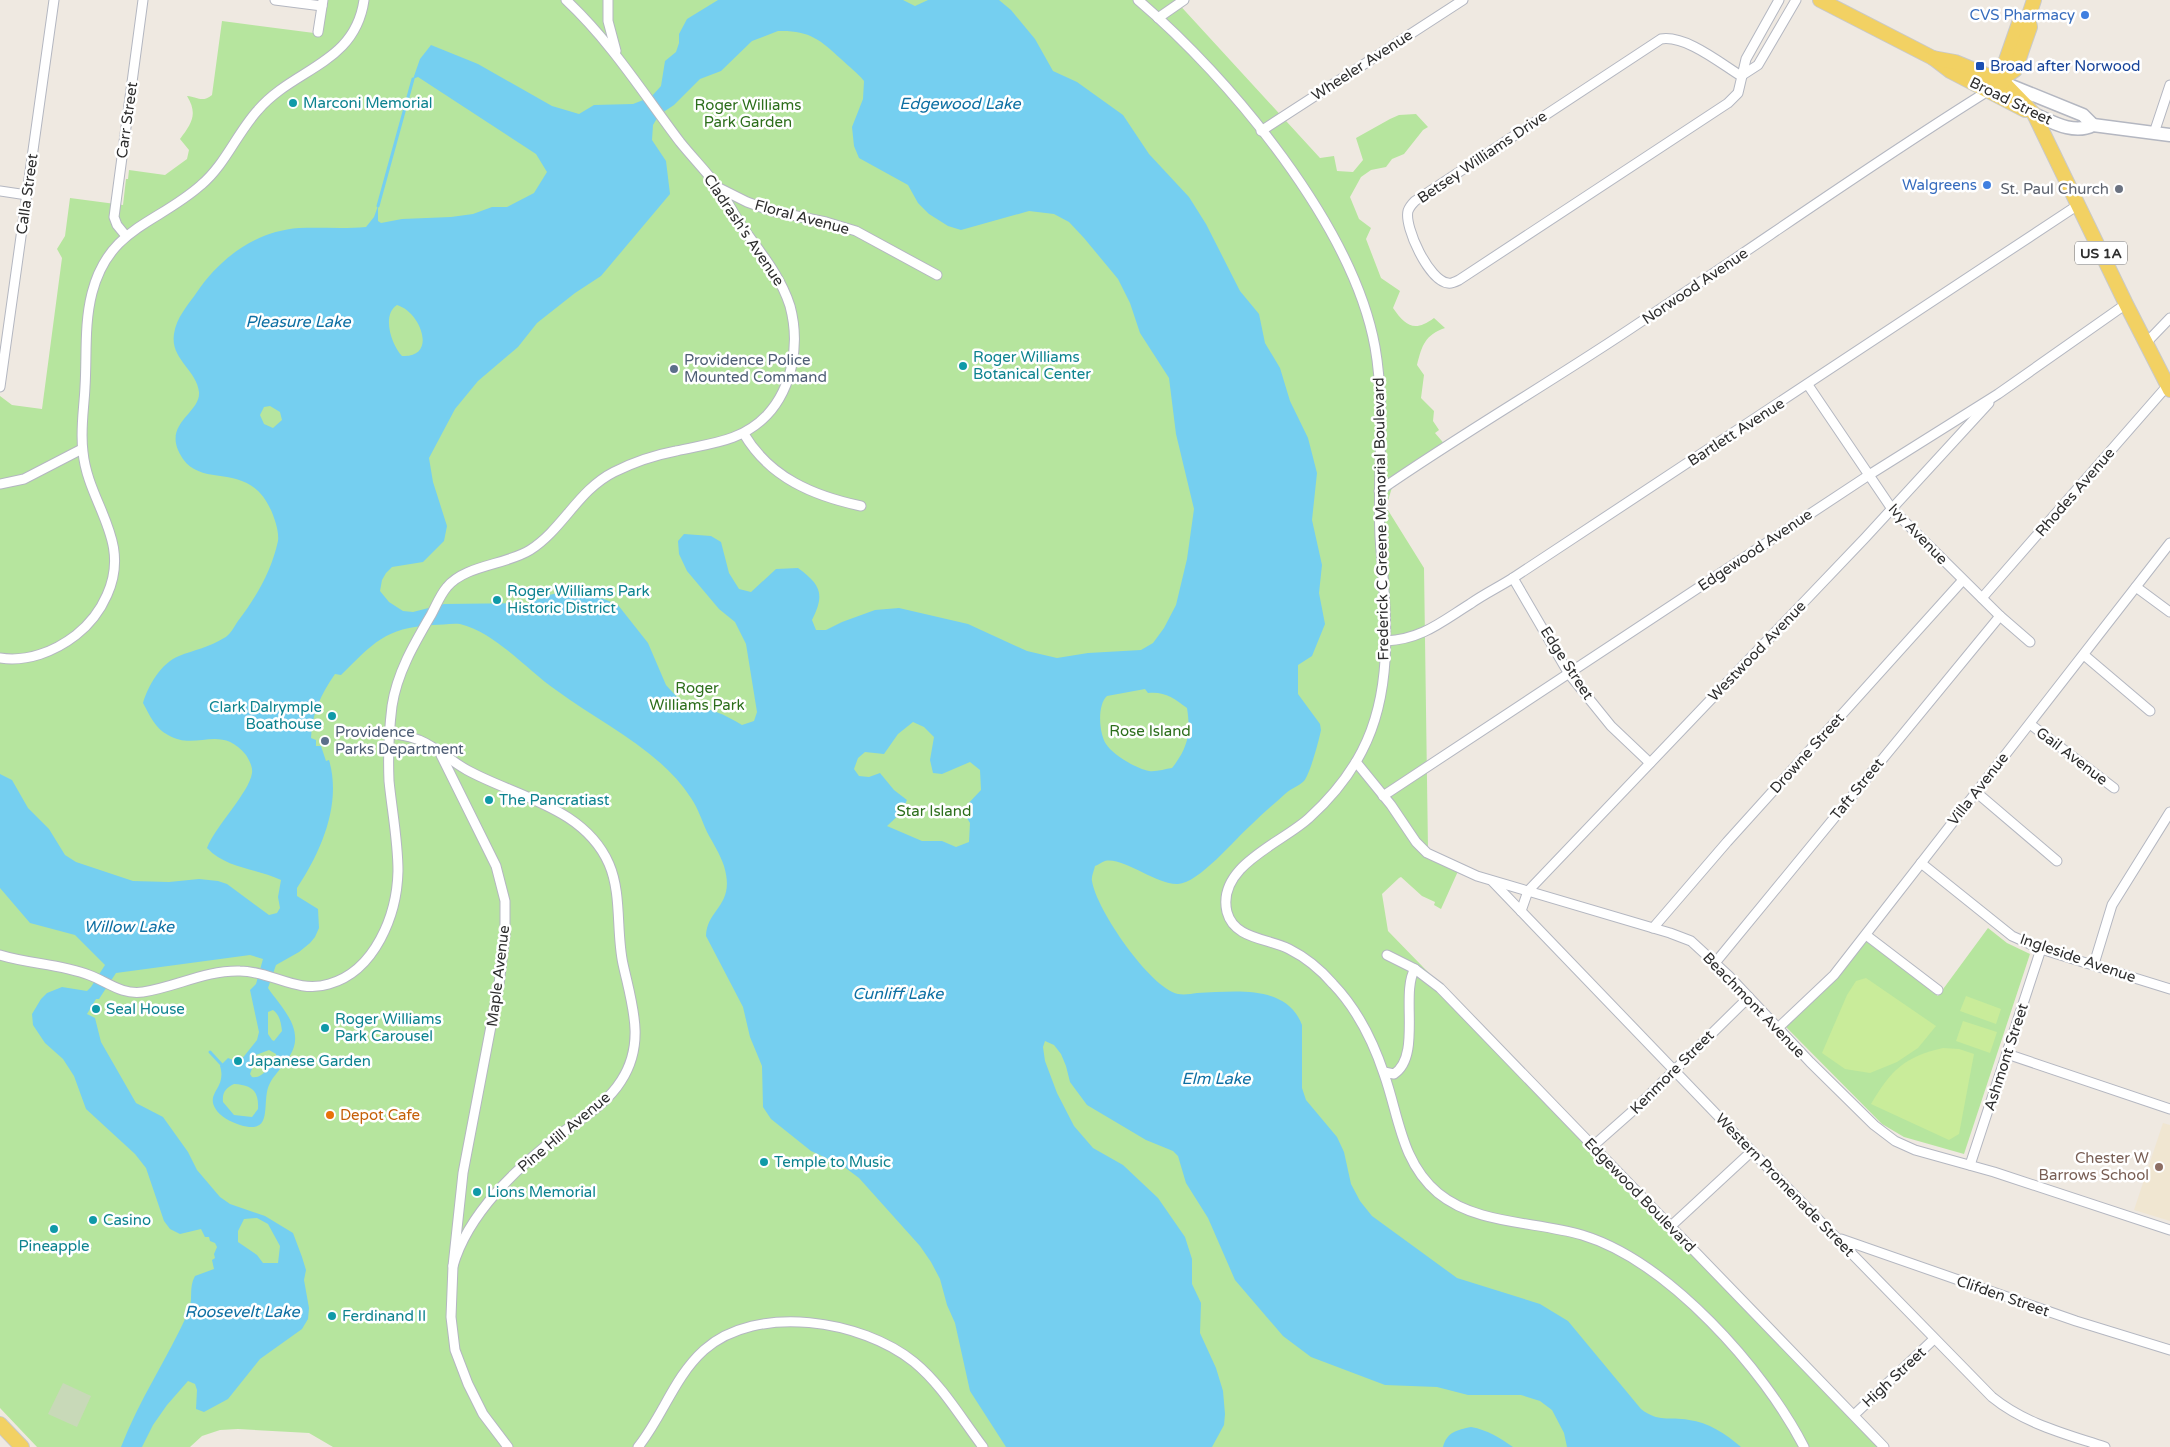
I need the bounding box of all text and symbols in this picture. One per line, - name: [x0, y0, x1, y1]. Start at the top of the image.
- place label: CVS Pharmacy: [1970, 6, 2075, 24]
- marker: CVS Pharmacy: [2079, 9, 2091, 21]
- street label: Wheeler Avenue: [1308, 26, 1416, 104]
- place label: Broad after Norwood: [1990, 57, 2140, 75]
- marker: Broad after Norwood: [1974, 60, 1986, 72]
- street label: Broad Street: [1967, 73, 2055, 129]
- street label: Carr Street: [113, 80, 141, 159]
- place label: Marconi Memorial: [303, 94, 433, 112]
- water label: Edgewood Lake: [899, 94, 1022, 114]
- park label: Roger Williams Park Garden: [695, 96, 801, 131]
- marker: Marconi Memorial: [287, 97, 299, 109]
- street label: Betsey Williams Drive: [1414, 107, 1550, 207]
- street label: Calla Street: [12, 152, 42, 236]
- street label: Cladrash's Avenue: [700, 171, 788, 289]
- place label: Walgreens: [1902, 176, 1977, 194]
- marker: Walgreens: [1981, 179, 1993, 191]
- place label: St. Paul Church: [2000, 180, 2109, 198]
- marker: St. Paul Church: [2113, 183, 2125, 195]
- street label: Floral Avenue: [753, 196, 851, 238]
- road number: US 1A: [2075, 242, 2127, 264]
- street label: Norwood Avenue: [1639, 244, 1751, 328]
- water label: Pleasure Lake: [245, 312, 351, 332]
- place label: Roger Williams Botanical Center: [973, 348, 1091, 383]
- place label: Providence Police Mounted Command: [684, 351, 827, 386]
- marker: Roger Williams Botanical Center: [957, 360, 969, 372]
- marker: Providence Police Mounted Command: [668, 363, 680, 375]
- street label: Frederick C Greene Memorial Boulevard: [1370, 377, 1392, 661]
- street label: Bartlett Avenue: [1684, 394, 1788, 470]
- street label: Rhodes Avenue: [2032, 444, 2118, 540]
- street label: Ivy Avenue: [1885, 500, 1951, 568]
- street label: Edgewood Avenue: [1695, 505, 1815, 595]
- place label: Roger Williams Park Historic District: [507, 582, 650, 617]
- marker: Roger Williams Park Historic District: [491, 594, 503, 606]
- street label: Westwood Avenue: [1704, 597, 1810, 705]
- street label: Edge Street: [1537, 623, 1597, 703]
- park label: Roger Williams Park: [649, 679, 745, 714]
- place label: Clark Dalrymple Boathouse: [209, 698, 322, 733]
- street label: Drowne Street: [1766, 709, 1848, 797]
- marker: Clark Dalrymple Boathouse: [326, 710, 338, 722]
- park label: Rose Island: [1109, 722, 1191, 740]
- place label: Providence Parks Department: [335, 723, 464, 758]
- street label: Gail Avenue: [2033, 723, 2111, 789]
- marker: Providence Parks Department: [319, 735, 331, 747]
- street label: Villa Avenue: [1944, 749, 2012, 829]
- street label: Taft Street: [1827, 754, 1888, 824]
- place label: The Pancratiast: [499, 791, 610, 809]
- marker: The Pancratiast: [483, 794, 495, 806]
- park label: Star Island: [897, 802, 971, 820]
- water label: Willow Lake: [84, 917, 175, 937]
- street label: Maple Avenue: [483, 924, 513, 1028]
- street label: Ingleside Avenue: [2018, 930, 2138, 986]
- street label: Beachmont Avenue: [1699, 949, 1809, 1061]
- water label: Cunliff Lake: [853, 984, 944, 1004]
- place label: Seal House: [106, 1000, 185, 1018]
- street label: Ashmont Street: [1980, 1001, 2032, 1113]
- marker: Seal House: [90, 1003, 102, 1015]
- place label: Roger Williams Park Carousel: [335, 1010, 442, 1045]
- marker: Roger Williams Park Carousel: [319, 1022, 331, 1034]
- street label: Kenmore Street: [1626, 1026, 1718, 1118]
- place label: Japanese Garden: [248, 1052, 371, 1070]
- marker: Japanese Garden: [232, 1055, 244, 1067]
- water label: Elm Lake: [1182, 1069, 1251, 1089]
- street label: Pine Hill Avenue: [514, 1088, 614, 1176]
- place label: Depot Cafe: [340, 1106, 420, 1124]
- marker: Depot Cafe: [324, 1109, 336, 1121]
- street label: Western Promenade Street: [1712, 1110, 1858, 1261]
- street label: Edgewood Boulevard: [1581, 1134, 1699, 1256]
- place label: Chester W Barrows School: [2039, 1149, 2149, 1184]
- place label: Temple to Music: [774, 1153, 891, 1171]
- marker: Temple to Music: [758, 1156, 770, 1168]
- marker: Chester W Barrows School: [2153, 1161, 2165, 1173]
- place label: Lions Memorial: [487, 1183, 596, 1201]
- marker: Lions Memorial: [471, 1186, 483, 1198]
- place label: Casino: [103, 1211, 151, 1229]
- marker: Casino: [87, 1214, 99, 1226]
- marker: Pineapple: [48, 1223, 60, 1235]
- place label: Pineapple: [19, 1237, 89, 1255]
- street label: Clifden Street: [1954, 1272, 2052, 1320]
- water label: Roosevelt Lake: [184, 1302, 300, 1322]
- place label: Ferdinand II: [342, 1307, 426, 1325]
- marker: Ferdinand II: [326, 1310, 338, 1322]
- street label: High Street: [1859, 1343, 1930, 1411]

